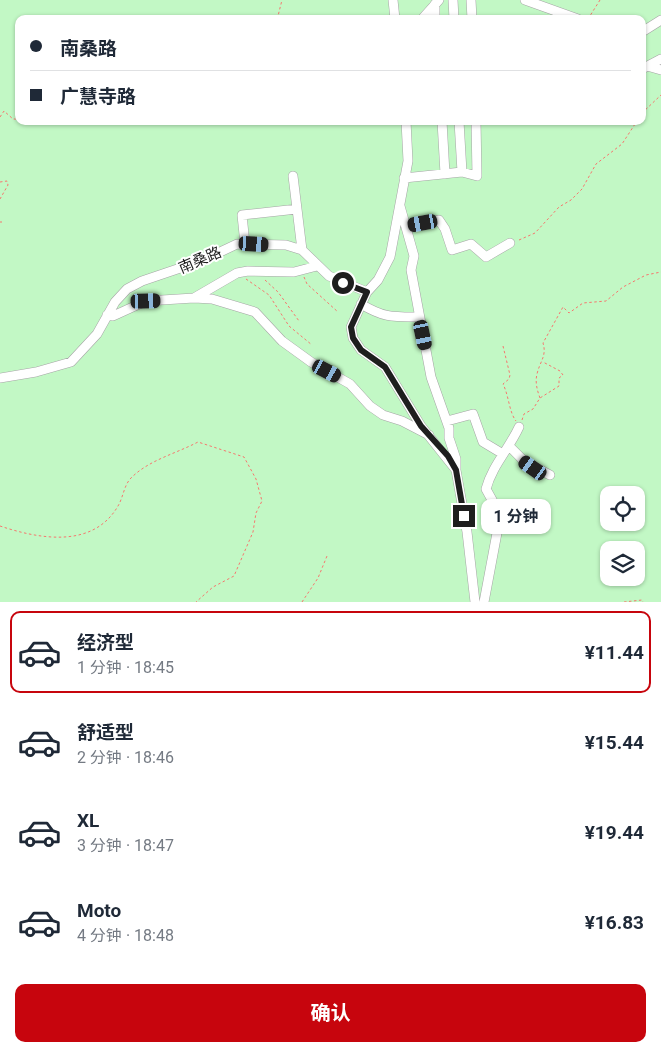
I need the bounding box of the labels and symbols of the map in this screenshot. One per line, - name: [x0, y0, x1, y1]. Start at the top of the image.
- car: [406, 213, 439, 233]
- car: [238, 236, 269, 252]
- street label: 南桑路: [176, 243, 224, 277]
- route start: [332, 272, 354, 294]
- car: [130, 293, 161, 309]
- car: [412, 319, 433, 351]
- car: [310, 357, 343, 385]
- car: [516, 453, 549, 483]
- callout: 1 分钟: [482, 498, 552, 534]
- route end: [453, 505, 475, 527]

